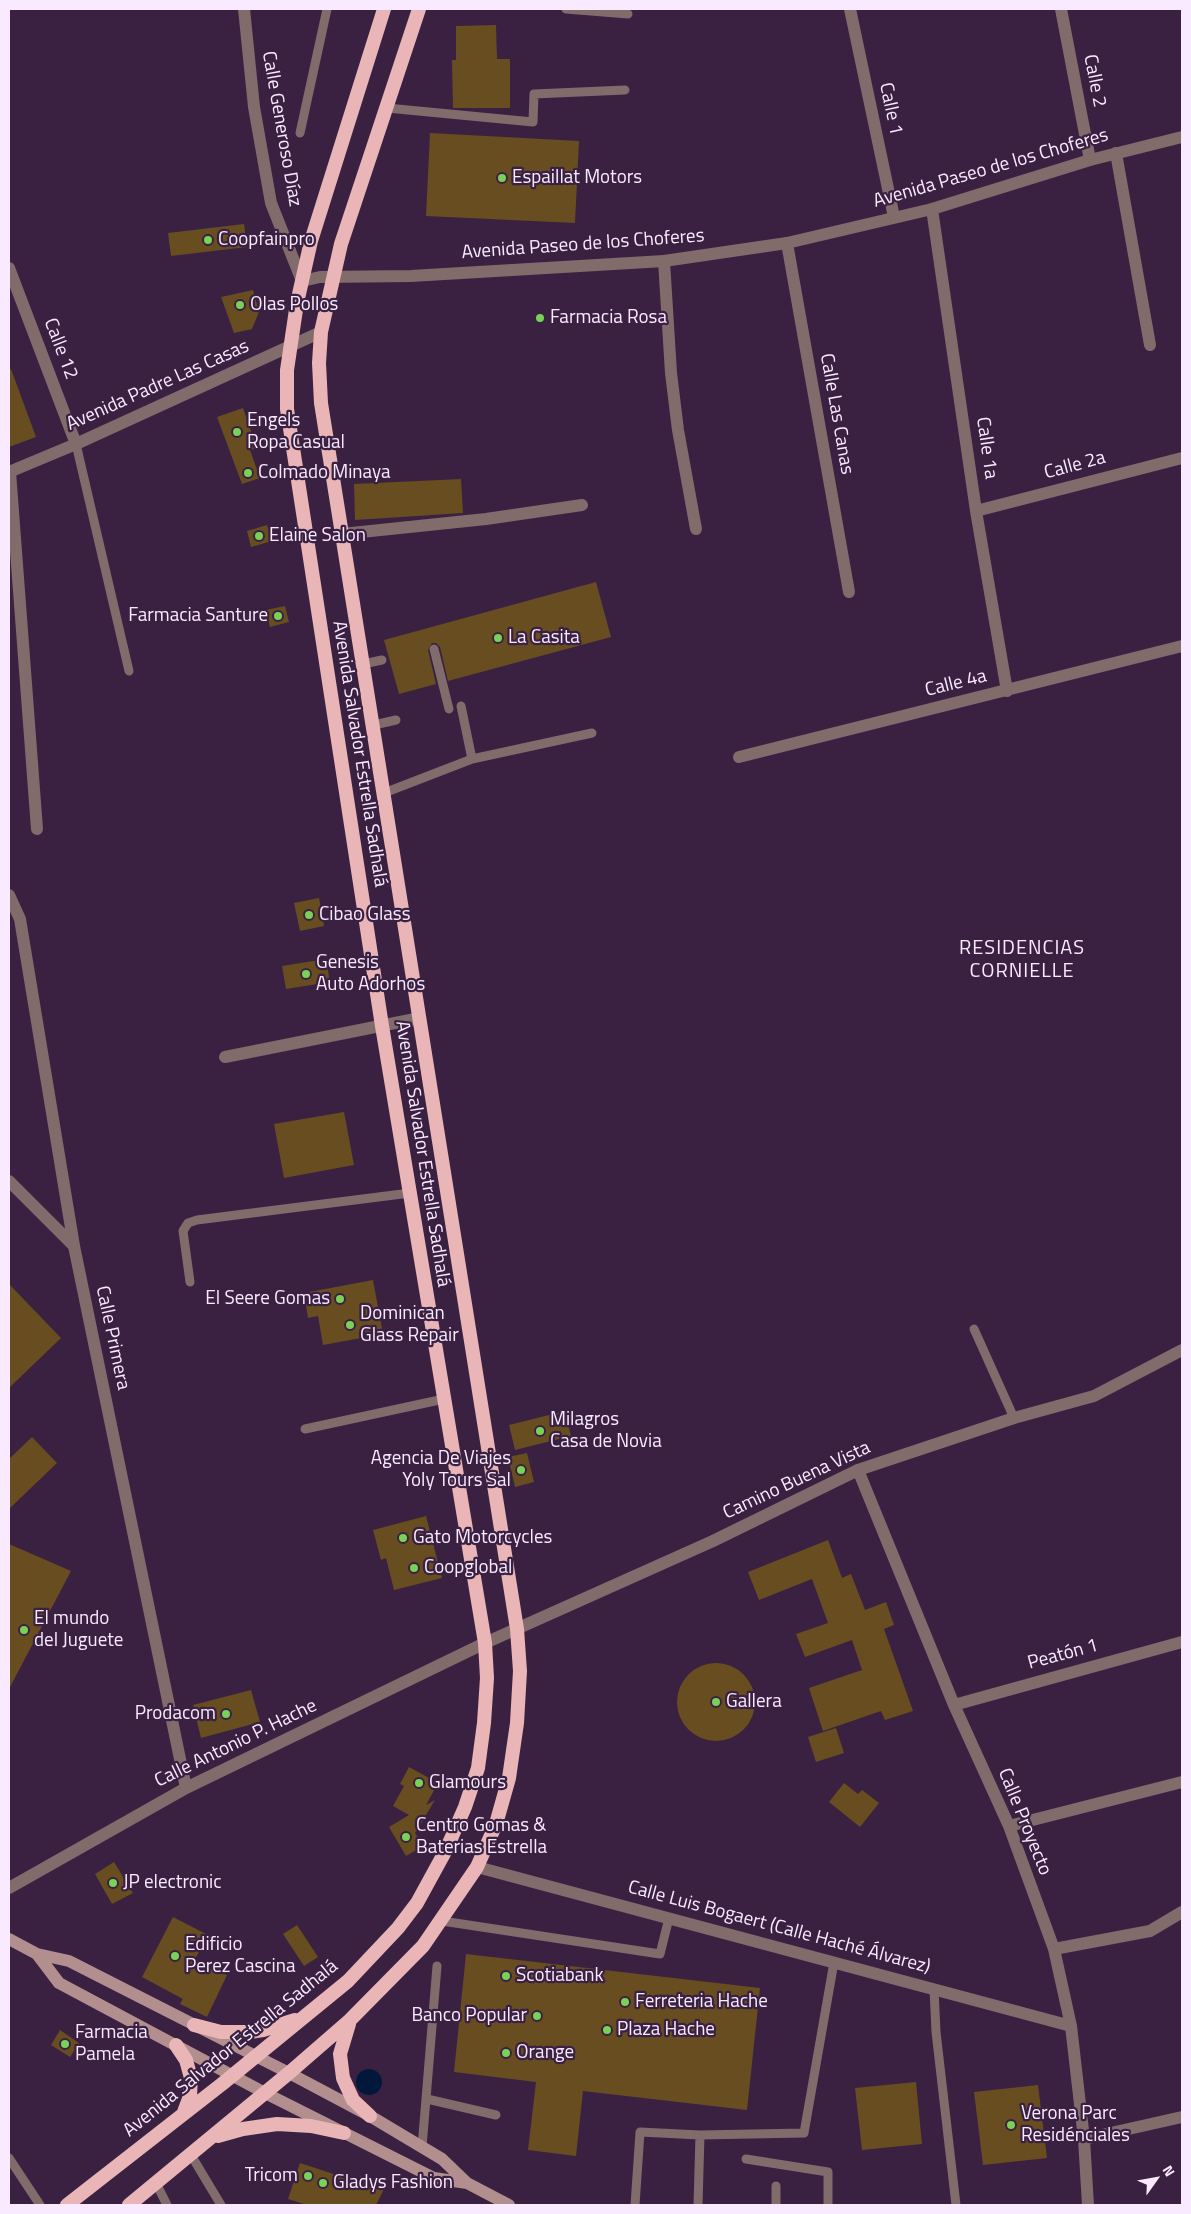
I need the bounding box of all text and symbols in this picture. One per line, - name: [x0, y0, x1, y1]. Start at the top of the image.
- street label: Calle Generoso Díaz: [256, 49, 306, 209]
- street label: Calle 2: [1078, 53, 1110, 109]
- street label: Calle 1: [873, 81, 907, 137]
- street label: Avenida Paseo de los Choferes: [871, 125, 1111, 213]
- place label: Espaillat Motors: [512, 167, 642, 189]
- marker: Espaillat Motors: [496, 172, 508, 184]
- street label: Avenida Paseo de los Choferes: [461, 225, 705, 265]
- place label: Coopfainpro: [218, 229, 315, 251]
- marker: Coopfainpro: [202, 234, 214, 246]
- place label: Olas Pollos: [250, 294, 338, 316]
- marker: Olas Pollos: [234, 299, 246, 311]
- place label: Farmacia Rosa: [550, 307, 667, 329]
- marker: Farmacia Rosa: [534, 312, 546, 324]
- street label: Calle 12: [38, 315, 82, 383]
- street label: Avenida Padre Las Casas: [63, 335, 253, 437]
- street label: Calle Las Canas: [814, 352, 858, 476]
- place label: Engels Ropa Casual: [247, 410, 345, 454]
- street label: Calle 1a: [970, 415, 1002, 481]
- marker: Engels Ropa Casual: [231, 426, 243, 438]
- street label: Calle 2a: [1042, 447, 1108, 485]
- place label: Colmado Minaya: [258, 462, 391, 484]
- marker: Colmado Minaya: [242, 467, 254, 479]
- place label: Elaine Salon: [269, 525, 366, 547]
- marker: Elaine Salon: [253, 530, 265, 542]
- place label: Farmacia Santure: [128, 605, 268, 627]
- marker: Farmacia Santure: [272, 610, 284, 622]
- street label: Avenida Salvador Estrella Sadhalá: [327, 619, 391, 889]
- place label: La Casita: [508, 627, 580, 649]
- marker: La Casita: [492, 632, 504, 644]
- street label: Calle 4a: [923, 665, 989, 703]
- place label: Cibao Glass: [319, 904, 411, 926]
- marker: Cibao Glass: [303, 909, 315, 921]
- district label: RESIDENCIAS CORNIELLE: [958, 937, 1086, 984]
- place label: Genesis Auto Adorhos: [316, 952, 425, 996]
- marker: Genesis Auto Adorhos: [300, 968, 312, 980]
- street label: Avenida Salvador Estrella Sadhalá: [390, 1019, 454, 1289]
- street label: Calle Primera: [90, 1284, 134, 1392]
- place label: El Seere Gomas: [205, 1288, 330, 1310]
- marker: El Seere Gomas: [334, 1293, 346, 1305]
- place label: Dominican Glass Repair: [360, 1303, 459, 1347]
- marker: Dominican Glass Repair: [344, 1319, 356, 1331]
- place label: Milagros Casa de Novia: [550, 1409, 662, 1453]
- marker: Milagros Casa de Novia: [534, 1425, 546, 1437]
- street label: Camino Buena Vista: [720, 1437, 874, 1525]
- place label: Agencia De Viajes Yoly Tours Sal: [371, 1448, 511, 1492]
- marker: Agencia De Viajes Yoly Tours Sal: [515, 1464, 527, 1476]
- place label: Gato Motorcycles: [413, 1527, 552, 1549]
- marker: Gato Motorcycles: [397, 1532, 409, 1544]
- place label: Coopglobal: [424, 1557, 512, 1579]
- marker: Coopglobal: [408, 1562, 420, 1574]
- place label: El mundo del Juguete: [34, 1608, 123, 1652]
- marker: El mundo del Juguete: [18, 1624, 30, 1636]
- street label: Peatón 1: [1025, 1635, 1101, 1675]
- place label: Gallera: [726, 1691, 782, 1713]
- street label: Calle Antonio P. Hache: [151, 1695, 321, 1793]
- marker: Gallera: [710, 1696, 722, 1708]
- place label: Prodacom: [135, 1703, 216, 1725]
- marker: Prodacom: [220, 1708, 232, 1720]
- street label: Calle Proyecto: [992, 1765, 1056, 1879]
- place label: Glamours: [429, 1772, 506, 1794]
- marker: Glamours: [413, 1777, 425, 1789]
- place label: Centro Gomas & Baterias Estrella: [416, 1815, 547, 1859]
- marker: Centro Gomas & Baterias Estrella: [400, 1831, 412, 1843]
- place label: JP electronic: [123, 1872, 222, 1894]
- marker: JP electronic: [107, 1877, 119, 1889]
- street label: Calle Luis Bogaert (Calle Haché Álvarez): [625, 1877, 933, 1979]
- place label: Edificio Perez Cascina: [185, 1934, 295, 1978]
- marker: Edificio Perez Cascina: [169, 1950, 181, 1962]
- street label: Avenida Salvador Estrella Sadhalá: [119, 1955, 343, 2143]
- place label: Scotiabank: [516, 1965, 604, 1987]
- marker: Scotiabank: [500, 1970, 512, 1982]
- place label: Ferreteria Hache: [635, 1991, 768, 2013]
- marker: Ferreteria Hache: [619, 1996, 631, 2008]
- place label: Banco Popular: [411, 2005, 527, 2027]
- marker: Banco Popular: [531, 2010, 543, 2022]
- place label: Plaza Hache: [617, 2019, 715, 2041]
- place label: Farmacia Pamela: [75, 2022, 148, 2066]
- marker: Plaza Hache: [601, 2024, 613, 2036]
- marker: Farmacia Pamela: [59, 2038, 71, 2050]
- place label: Orange: [516, 2042, 574, 2064]
- marker: Orange: [500, 2047, 512, 2059]
- place label: Verona Parc Residénciales: [1021, 2103, 1130, 2147]
- marker: Verona Parc Residénciales: [1005, 2119, 1017, 2131]
- north arrow: [1131, 2154, 1181, 2204]
- text: N: [1158, 2161, 1181, 2180]
- place label: Tricom: [245, 2165, 298, 2187]
- marker: Tricom: [302, 2170, 314, 2182]
- place label: Gladys Fashion: [333, 2172, 453, 2194]
- marker: Gladys Fashion: [317, 2177, 329, 2189]

